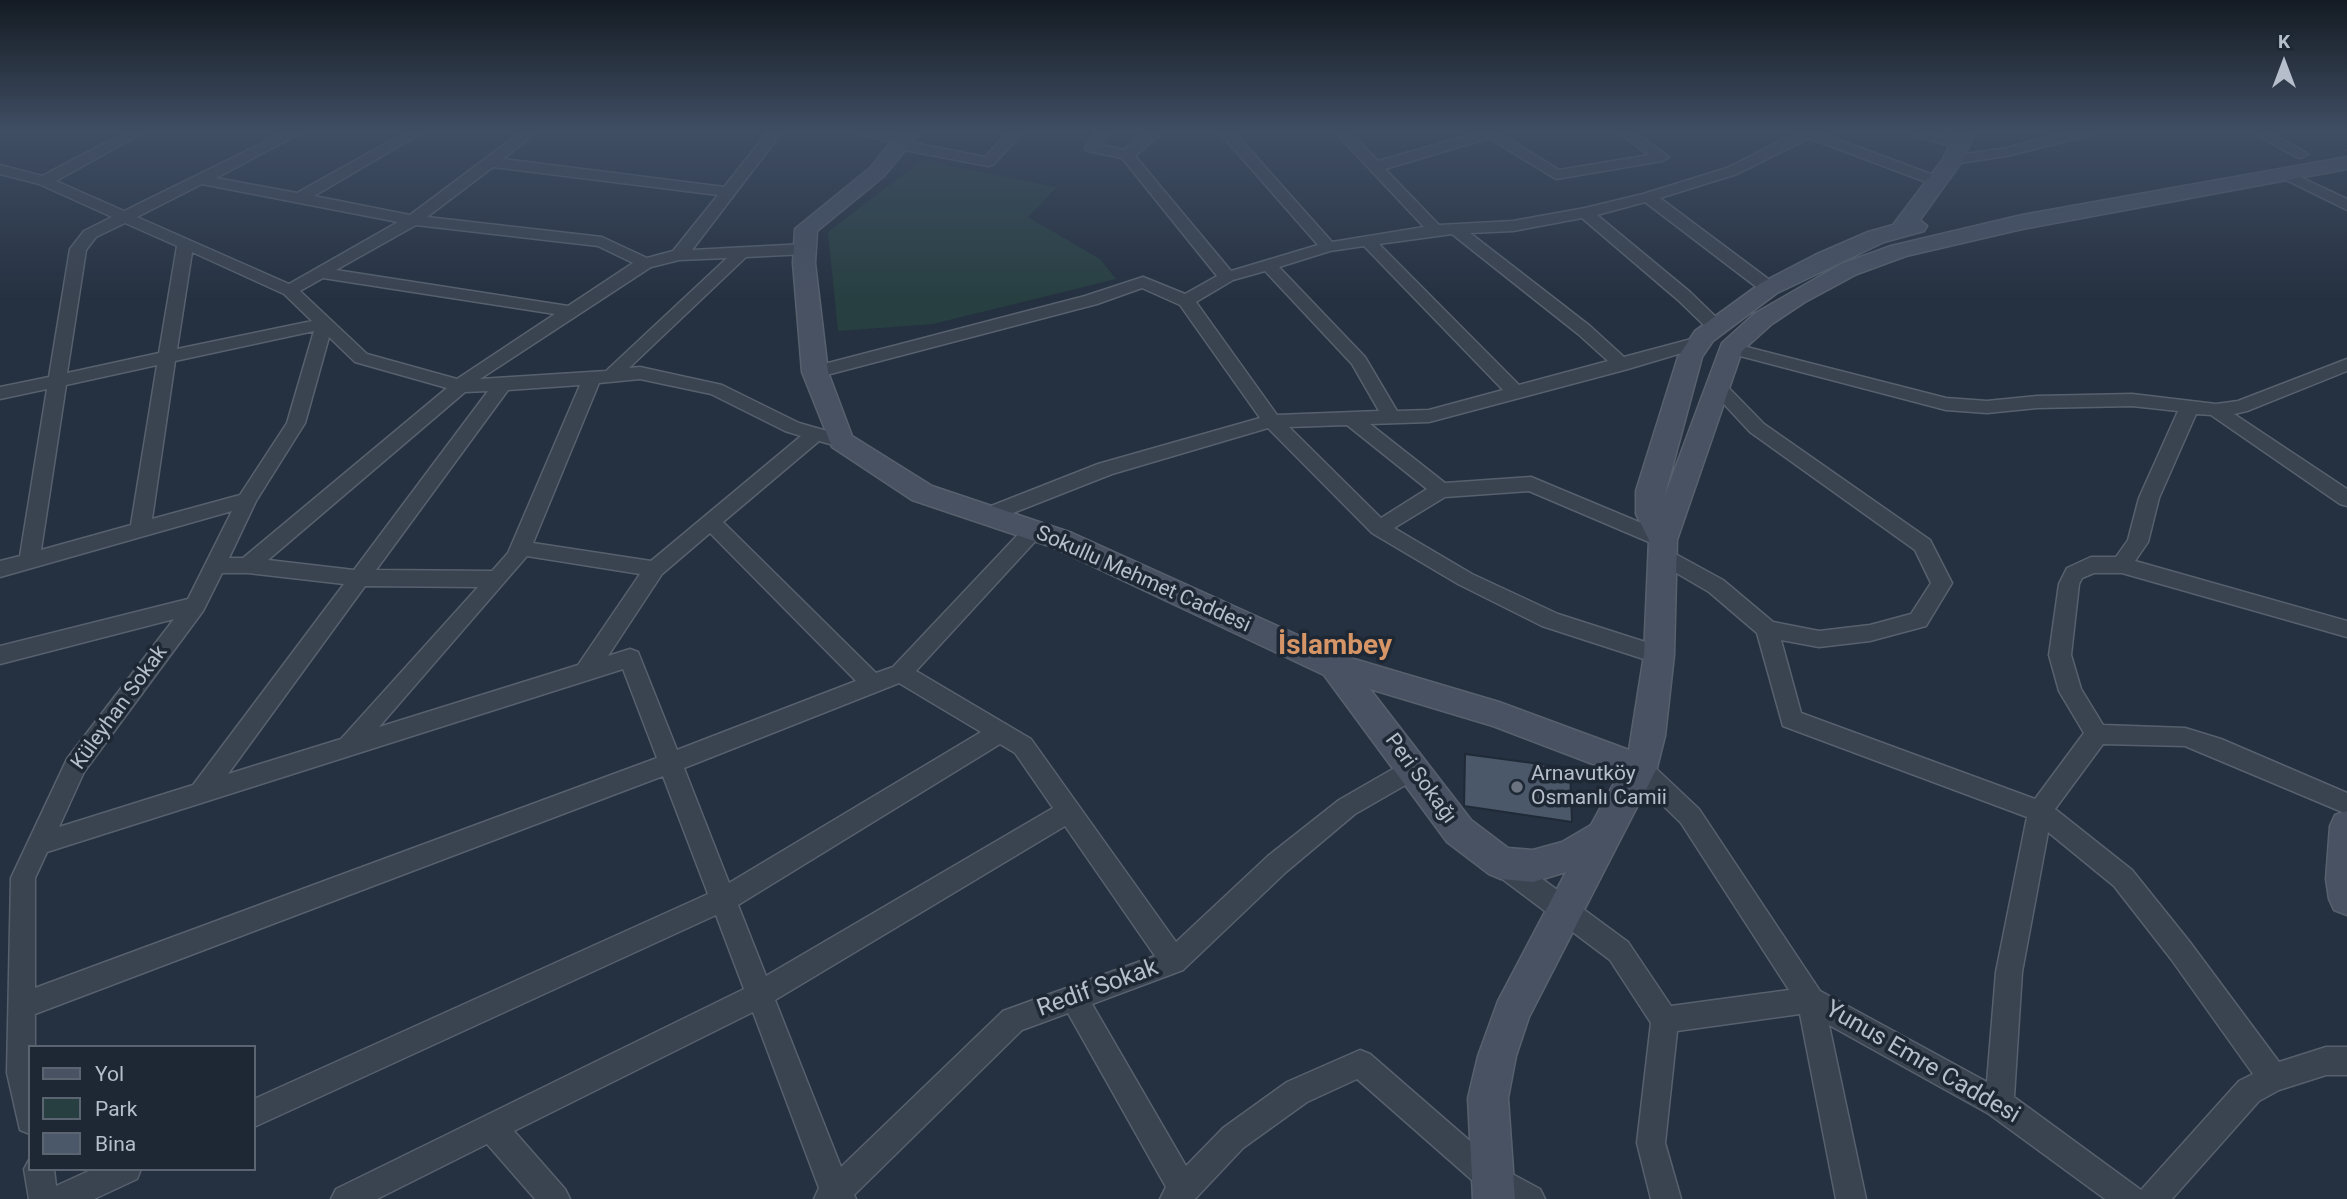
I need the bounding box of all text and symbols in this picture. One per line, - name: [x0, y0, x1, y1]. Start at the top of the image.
- north arrow: [2249, 28, 2319, 98]
- text: K: [2278, 30, 2290, 53]
- street label: Sokullu Mehmet Caddesi: [1032, 521, 1254, 639]
- district label: İslambey: [1278, 630, 1392, 664]
- street label: Küleyhan Sokak: [66, 641, 174, 775]
- street label: Peri Sokağı: [1379, 729, 1461, 829]
- place label: Arnavutköy Osmanlı Camii: [1531, 762, 1667, 812]
- marker: Arnavutköy Osmanlı Camii: [1509, 779, 1525, 795]
- street label: Redif Sokak: [1034, 954, 1162, 1024]
- street label: Yunus Emre Caddesi: [1820, 996, 2024, 1130]
- legend: [28, 1045, 256, 1171]
- text: Yol: [95, 1062, 124, 1086]
- text: Park: [95, 1097, 137, 1121]
- text: Bina: [95, 1132, 136, 1156]

